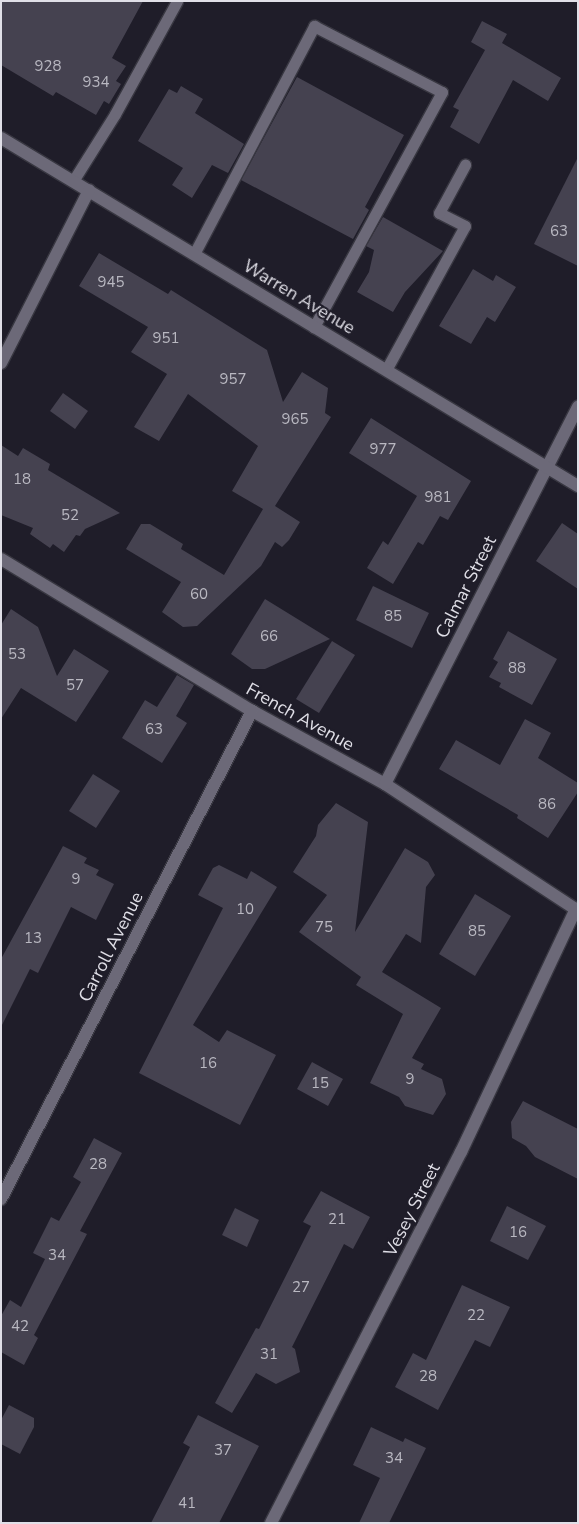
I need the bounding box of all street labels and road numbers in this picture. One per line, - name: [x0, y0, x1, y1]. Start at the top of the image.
- street label: Warren Avenue: [239, 255, 359, 339]
- street label: Calmar Street: [431, 532, 501, 642]
- street label: French Avenue: [242, 678, 358, 756]
- street label: Carroll Avenue: [74, 888, 148, 1006]
- street label: Vesey Street: [379, 1160, 445, 1260]

